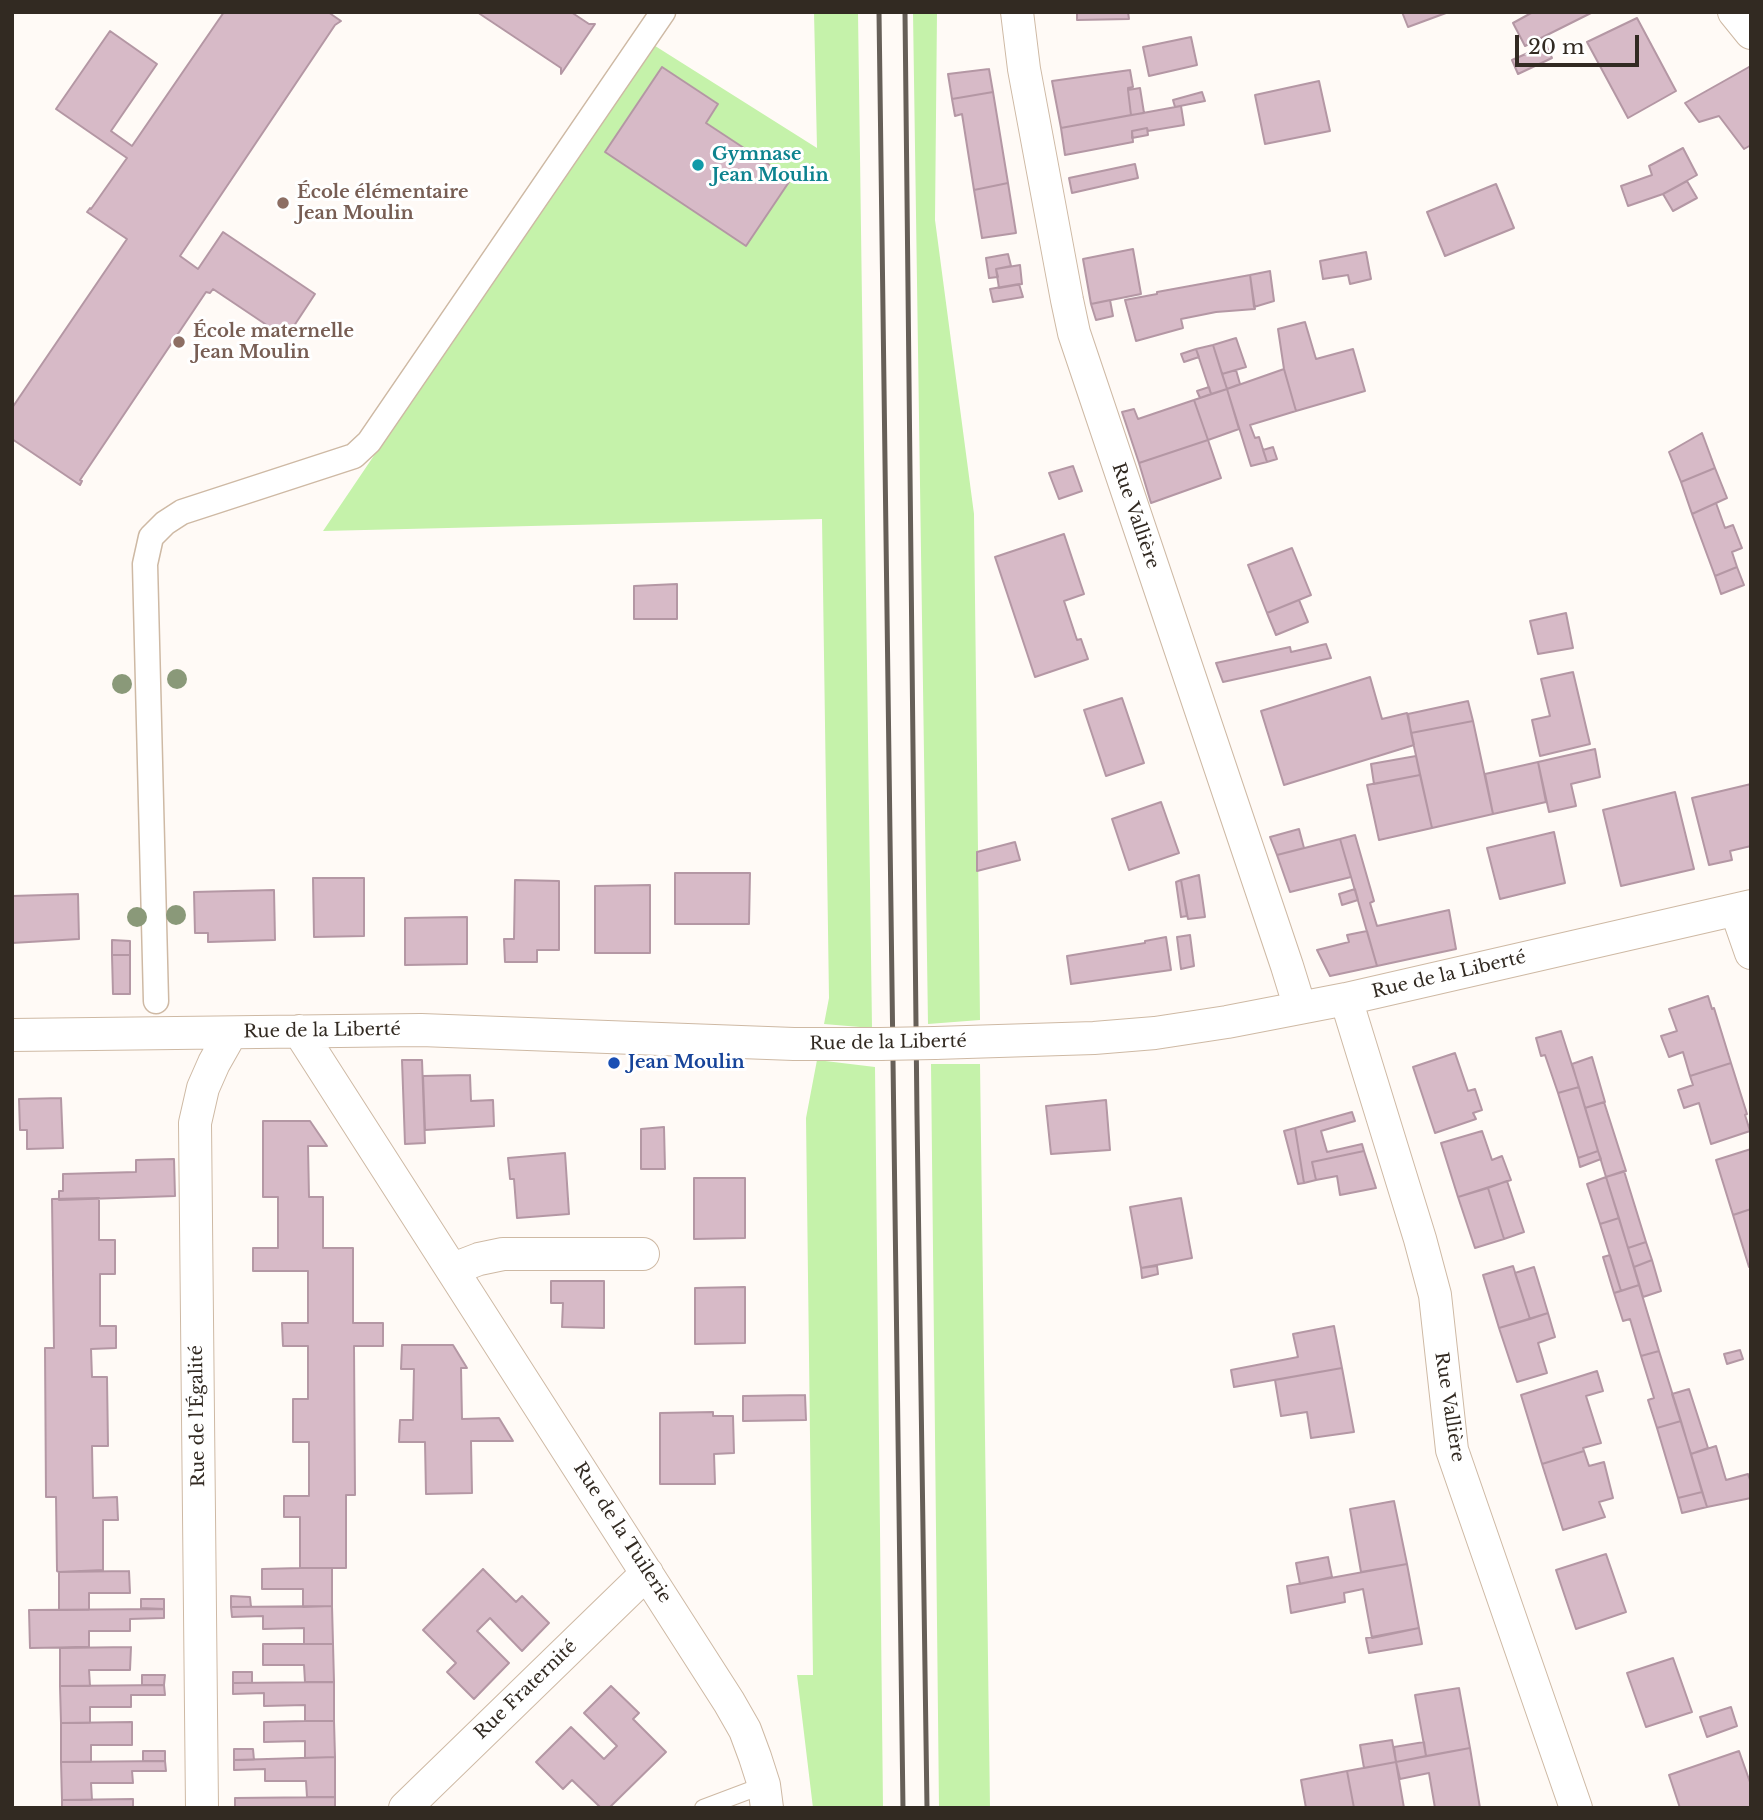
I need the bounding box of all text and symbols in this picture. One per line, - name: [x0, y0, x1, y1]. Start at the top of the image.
- scale bar: [1518, 21, 1642, 65]
- text: 20 m: [1528, 34, 1585, 60]
- place label: Gymnase Jean Moulin: [712, 144, 829, 186]
- marker: Gymnase Jean Moulin: [690, 157, 706, 173]
- place label: École élémentaire Jean Moulin: [297, 182, 469, 224]
- marker: École élémentaire Jean Moulin: [275, 195, 291, 211]
- place label: École maternelle Jean Moulin: [193, 321, 354, 364]
- marker: École maternelle Jean Moulin: [171, 334, 187, 350]
- street label: Rue Vallière: [1107, 460, 1163, 572]
- street label: Rue de la Liberté: [1370, 947, 1528, 1003]
- street label: Rue de la Liberté: [243, 1019, 401, 1043]
- street label: Rue de la Liberté: [809, 1031, 967, 1055]
- place label: Jean Moulin: [628, 1052, 745, 1074]
- marker: Jean Moulin: [606, 1055, 622, 1071]
- street label: Rue de l'Égalité: [186, 1345, 210, 1487]
- street label: Rue Vallière: [1430, 1351, 1468, 1463]
- street label: Rue de la Tuilerie: [569, 1459, 675, 1607]
- street label: Rue Fraternité: [470, 1636, 582, 1744]

